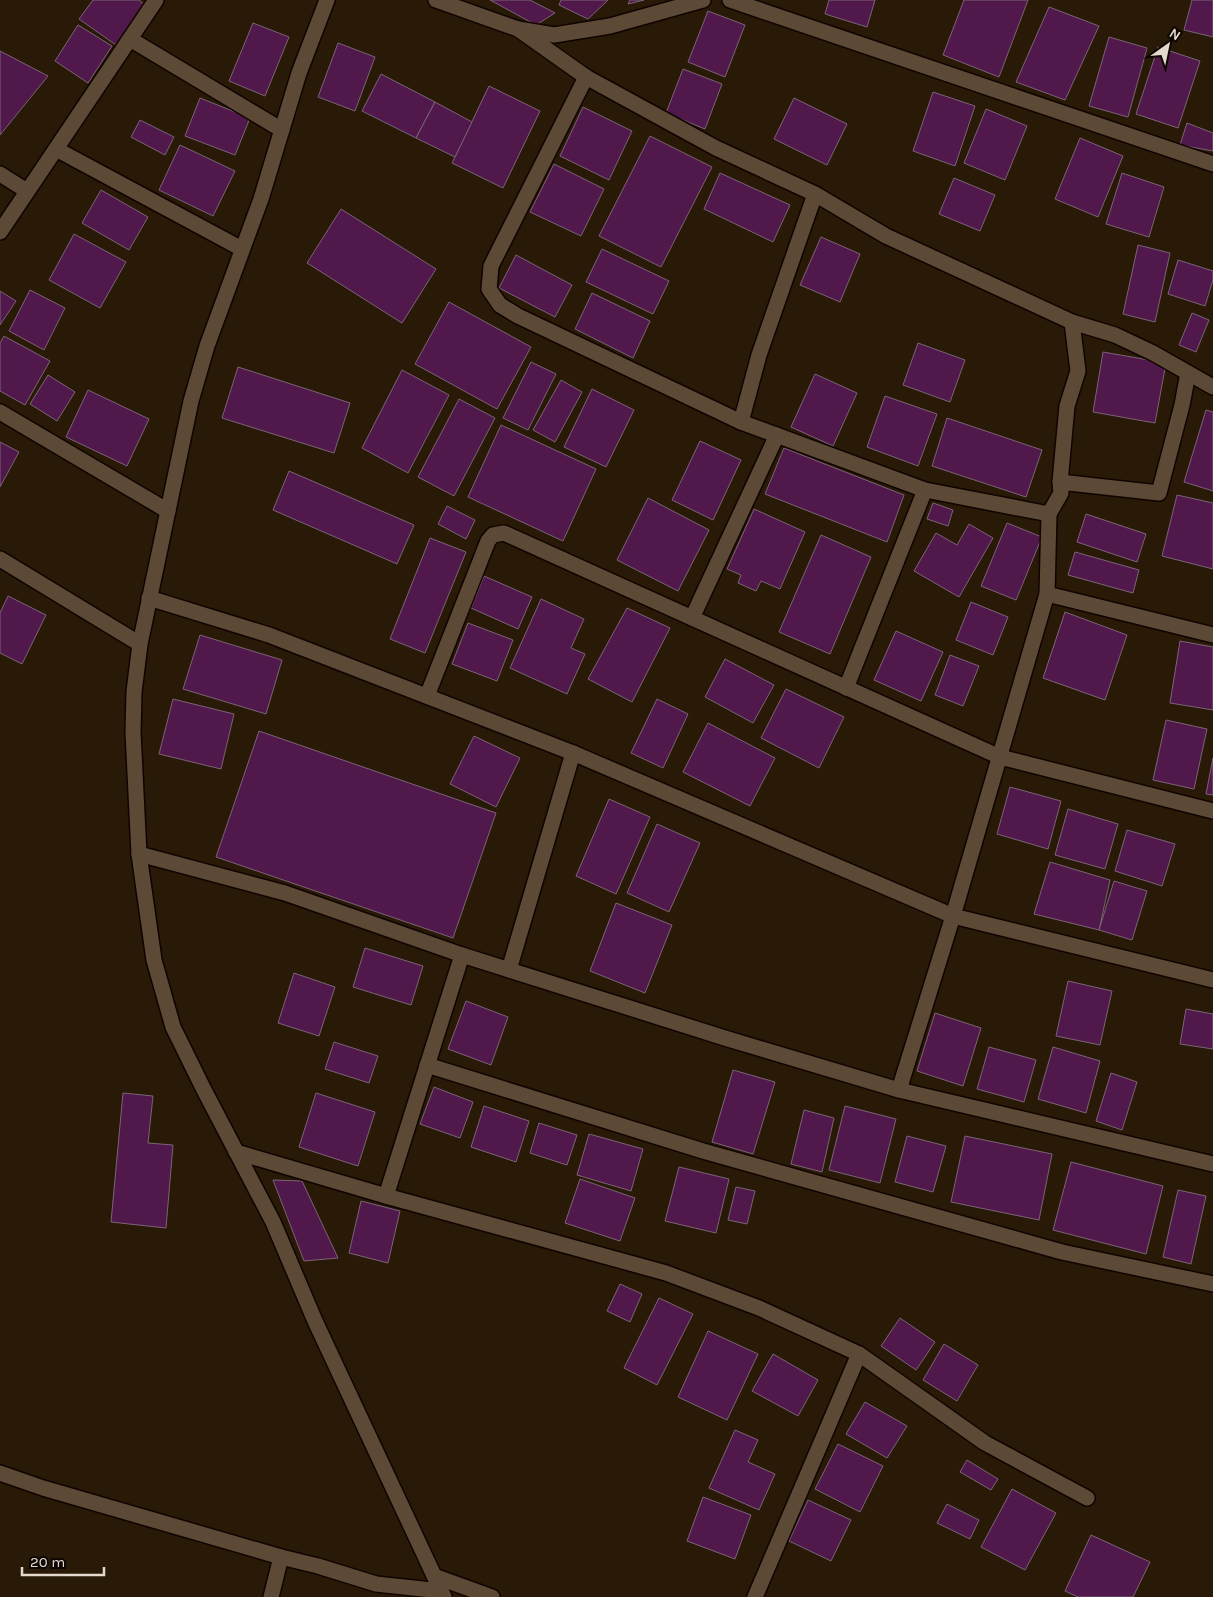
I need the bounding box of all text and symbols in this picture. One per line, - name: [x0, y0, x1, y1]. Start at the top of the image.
- north arrow: [1143, 20, 1193, 70]
- text: N: [1166, 25, 1184, 44]
- scale bar: [22, 1544, 105, 1576]
- text: 20 m: [30, 1553, 65, 1571]

